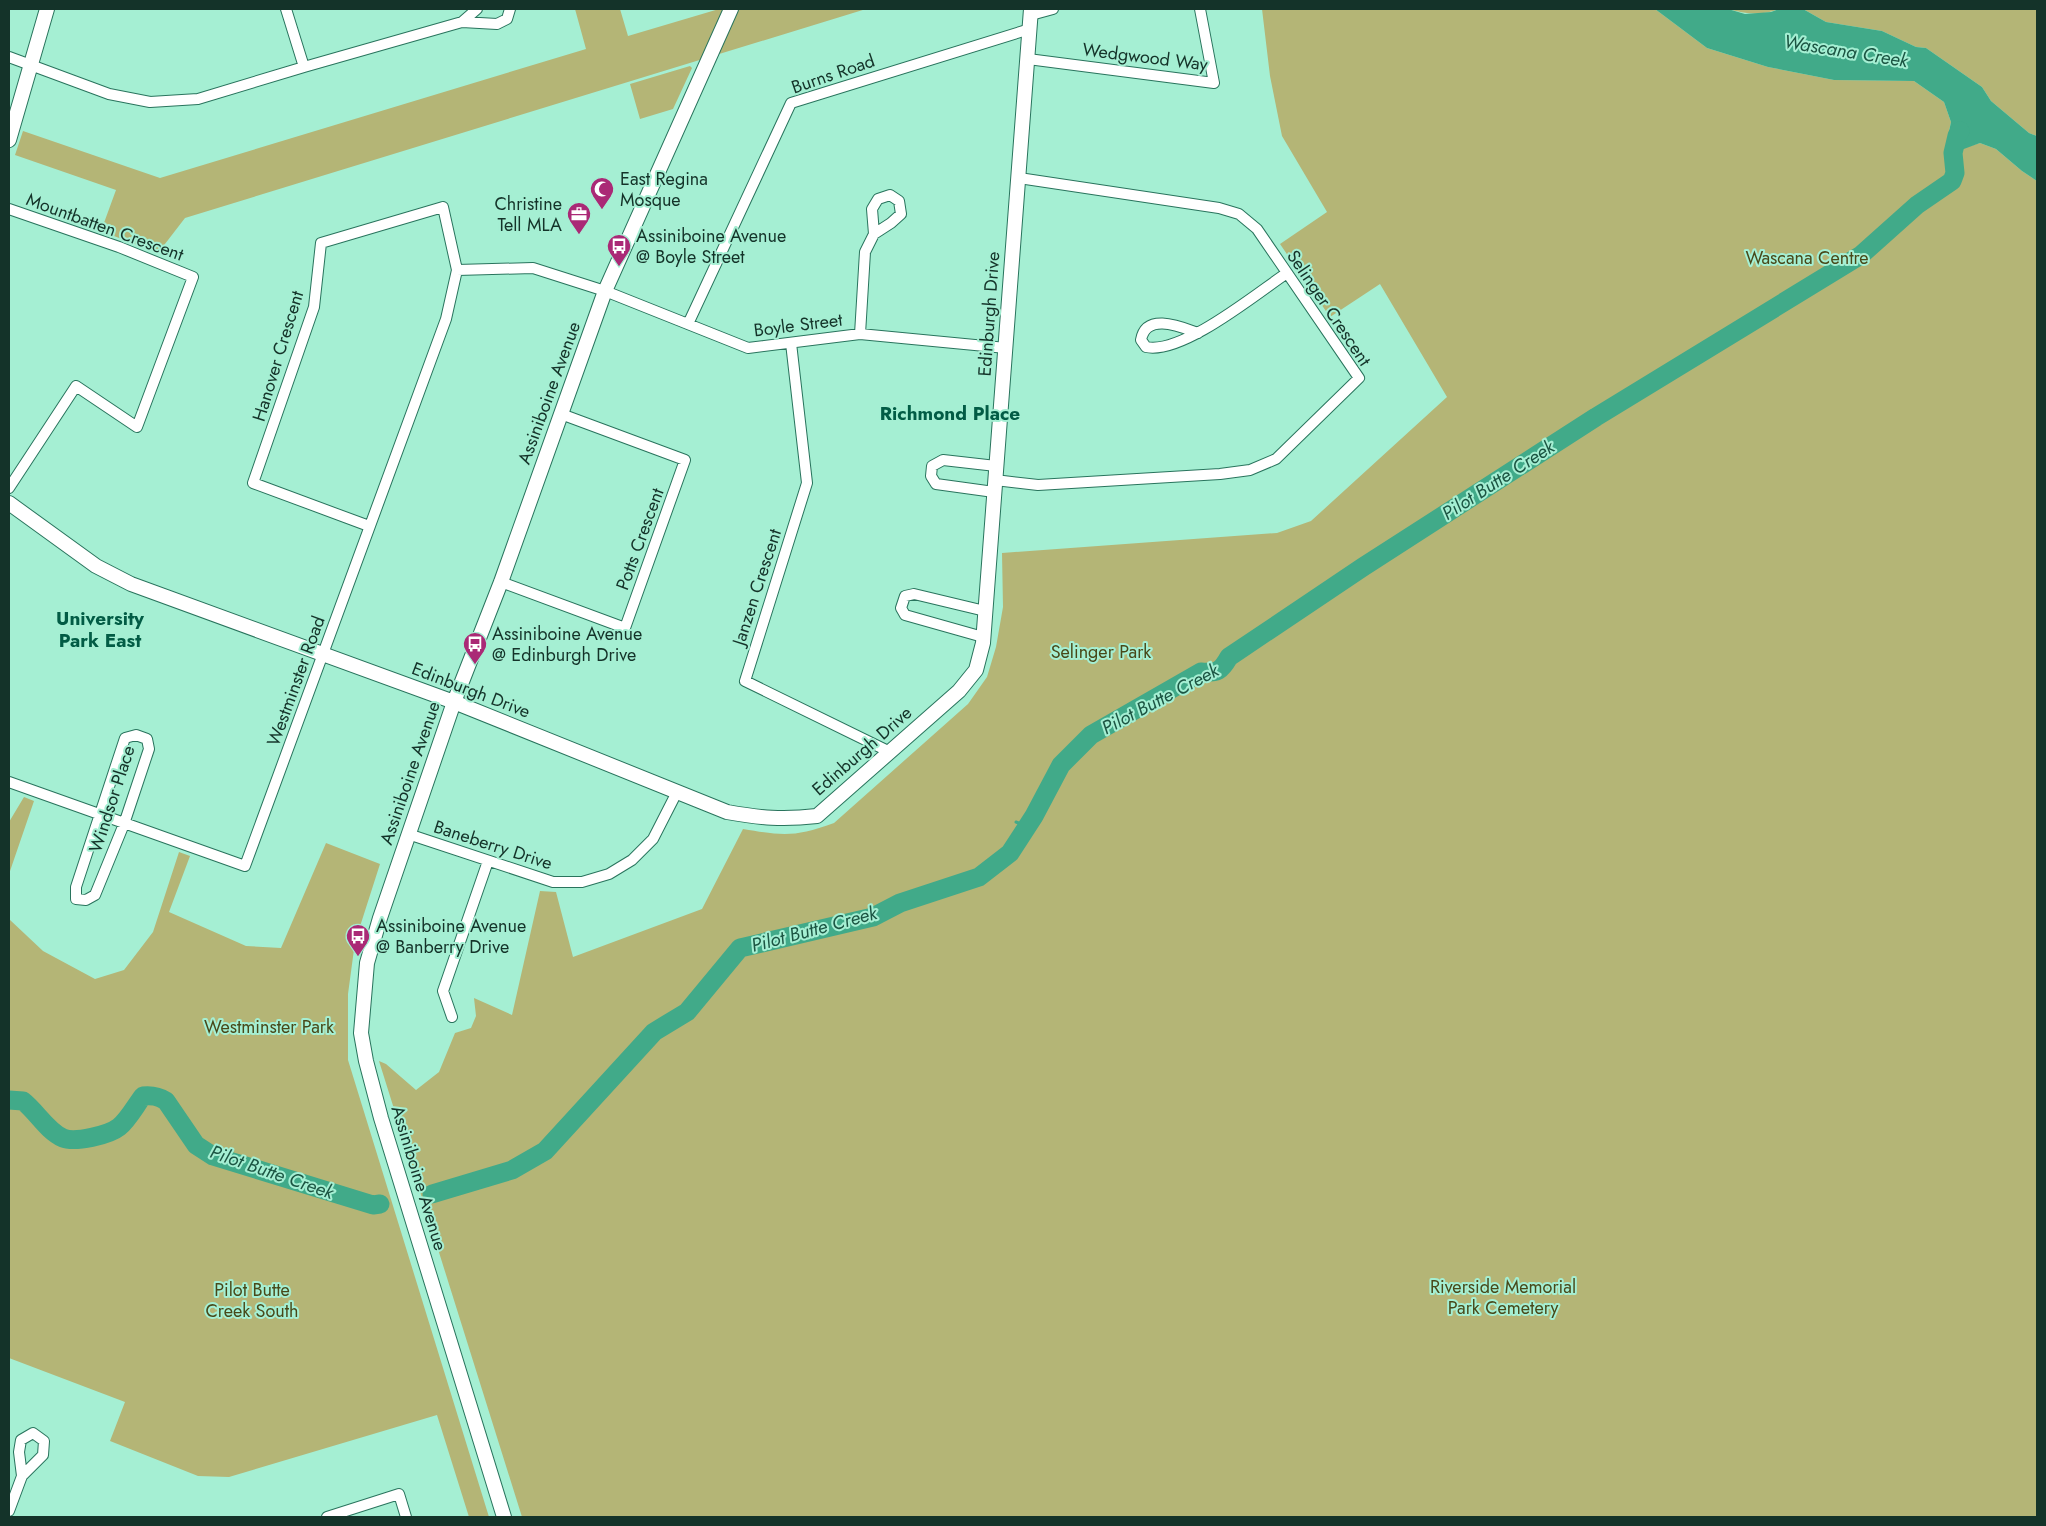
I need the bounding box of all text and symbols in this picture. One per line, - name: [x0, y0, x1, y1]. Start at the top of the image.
- water label: Wascana Creek: [1782, 28, 1911, 74]
- street label: Wedgwood Way: [1081, 36, 1209, 78]
- street label: Burns Road: [788, 48, 878, 100]
- place label: East Regina Mosque: [620, 166, 708, 213]
- mosque icon: East Regina Mosque: [589, 176, 615, 210]
- street label: Mountbatten Crescent: [23, 186, 188, 268]
- place label: Christine Tell MLA: [494, 191, 562, 238]
- office icon: Christine Tell MLA: [566, 201, 592, 235]
- place label: Assiniboine Avenue @ Boyle Street: [636, 223, 786, 270]
- bus stop icon: Assiniboine Avenue @ Boyle Street: [606, 233, 632, 267]
- street label: Selinger Crescent: [1280, 245, 1378, 372]
- park label: Wascana Centre: [1745, 245, 1869, 271]
- street label: Edinburgh Drive: [972, 251, 1006, 377]
- street label: Hanover Crescent: [246, 287, 310, 425]
- street label: Boyle Street: [752, 307, 845, 343]
- street label: Assiniboine Avenue: [511, 318, 587, 468]
- district label: Richmond Place: [880, 400, 1020, 427]
- water label: Pilot Butte Creek: [1436, 433, 1560, 527]
- street label: Potts Crescent: [610, 484, 671, 594]
- street label: Janzen Crescent: [725, 525, 788, 650]
- district label: University Park East: [56, 605, 145, 654]
- street label: Westminster Road: [260, 612, 332, 750]
- place label: Assiniboine Avenue @ Edinburgh Drive: [492, 621, 642, 668]
- bus stop icon: Assiniboine Avenue @ Edinburgh Drive: [462, 631, 488, 665]
- park label: Selinger Park: [1051, 639, 1151, 665]
- street label: Edinburgh Drive: [408, 655, 534, 725]
- water label: Pilot Butte Creek: [1097, 656, 1224, 741]
- street label: Assiniboine Avenue: [373, 698, 447, 848]
- street label: Edinburgh Drive: [806, 700, 918, 802]
- street label: Windsor Place: [82, 742, 142, 856]
- street label: Baneberry Drive: [430, 814, 556, 876]
- water label: Pilot Butte Creek: [748, 899, 881, 959]
- place label: Assiniboine Avenue @ Banberry Drive: [376, 913, 526, 960]
- bus stop icon: Assiniboine Avenue @ Banberry Drive: [345, 923, 371, 957]
- park label: Westminster Park: [204, 1014, 334, 1040]
- street label: Assiniboine Avenue: [385, 1102, 453, 1254]
- water label: Pilot Butte Creek: [207, 1138, 338, 1206]
- park label: Riverside Memorial Park Cemetery: [1430, 1274, 1576, 1321]
- park label: Pilot Butte Creek South: [205, 1277, 299, 1324]

